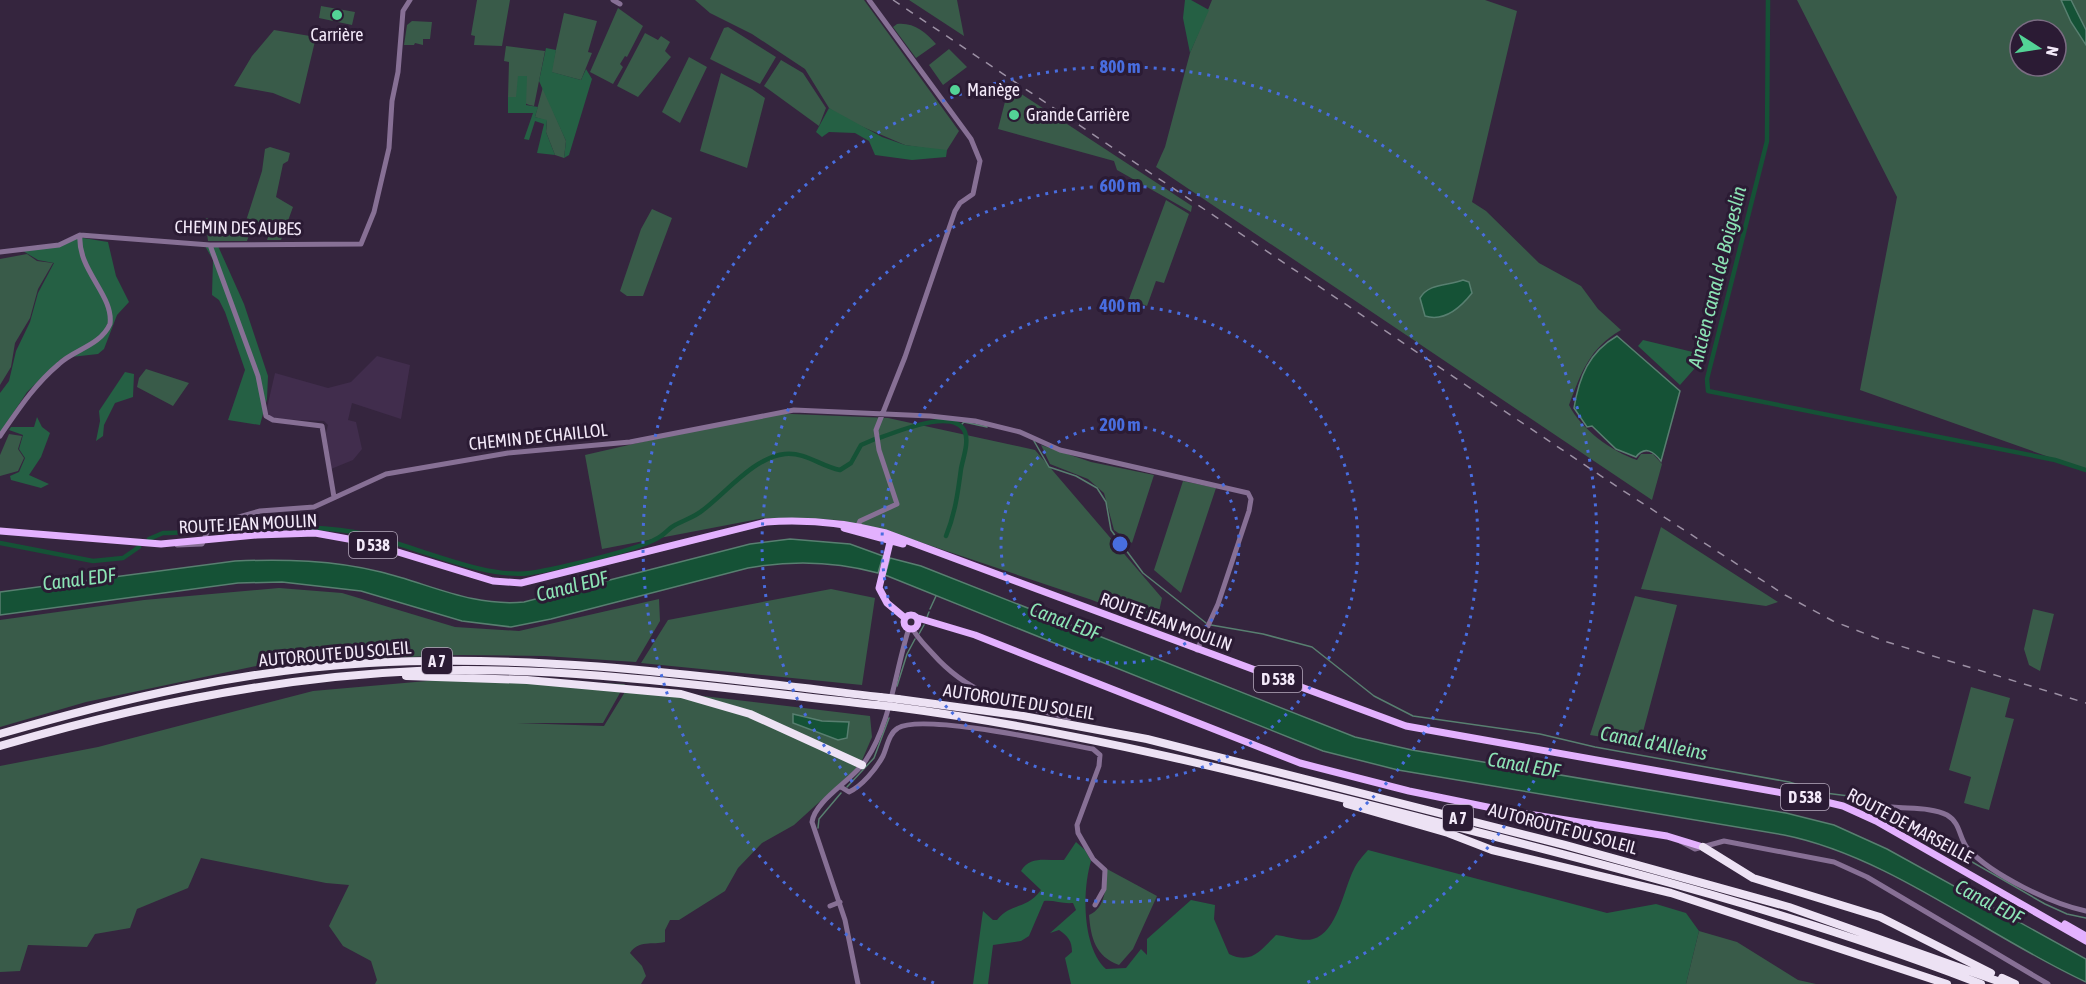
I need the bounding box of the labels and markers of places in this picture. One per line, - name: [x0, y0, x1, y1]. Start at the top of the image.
- marker: Carrière: [330, 8, 344, 22]
- place label: Carrière: [311, 24, 363, 45]
- place label: Manège: [967, 79, 1020, 100]
- marker: Manège: [948, 83, 962, 97]
- place label: Grande Carrière: [1026, 104, 1130, 125]
- marker: Grande Carrière: [1007, 108, 1021, 122]
- centre of rings: [1110, 534, 1130, 554]

